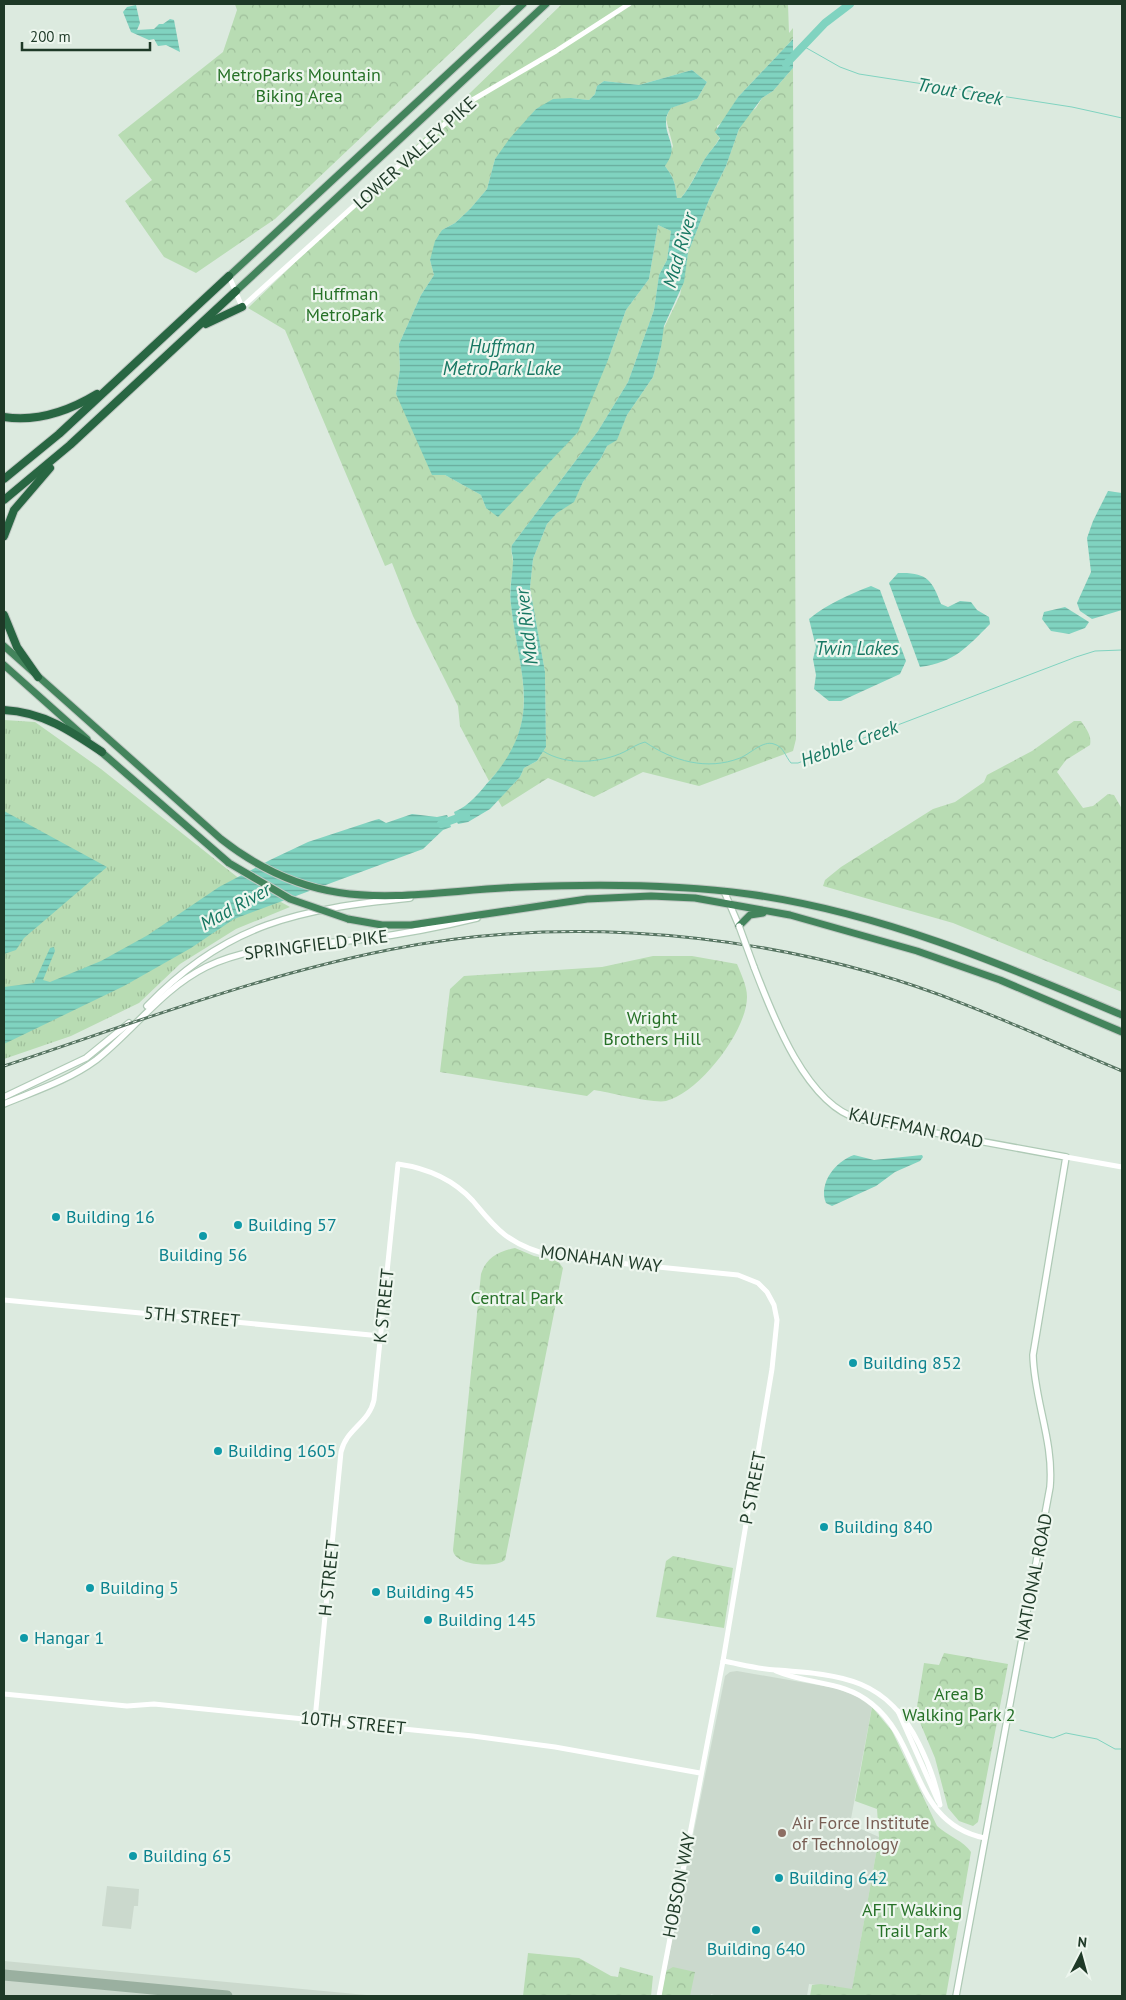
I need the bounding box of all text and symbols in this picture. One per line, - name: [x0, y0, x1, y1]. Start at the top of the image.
- scale bar: [22, 20, 150, 52]
- text: 200 m: [30, 27, 71, 46]
- park label: MetroParks Mountain Biking Area: [217, 63, 381, 107]
- water label: Trout Creek: [915, 72, 1006, 111]
- street label: LOWER VALLEY PIKE: [348, 91, 481, 214]
- water label: Mad River: [657, 208, 702, 290]
- park label: Huffman MetroPark: [306, 282, 385, 326]
- water label: Huffman MetroPark Lake: [443, 334, 561, 380]
- water label: Mad River: [509, 586, 543, 667]
- water label: Twin Lakes: [815, 636, 899, 660]
- water label: Hebble Creek: [797, 714, 902, 772]
- water label: Mad River: [196, 876, 276, 935]
- street label: SPRINGFIELD PIKE: [243, 924, 389, 965]
- park label: Wright Brothers Hill: [603, 1006, 701, 1050]
- street label: KAUFFMAN ROAD: [847, 1102, 986, 1153]
- place label: Building 16: [66, 1205, 155, 1228]
- marker: Building 16: [50, 1211, 62, 1223]
- place label: Building 57: [248, 1213, 337, 1236]
- marker: Building 57: [232, 1219, 244, 1231]
- marker: Building 56: [197, 1230, 209, 1242]
- street label: MONAHAN WAY: [539, 1240, 663, 1277]
- place label: Building 56: [159, 1243, 247, 1266]
- street label: K STREET: [368, 1268, 399, 1344]
- park label: Central Park: [471, 1286, 564, 1309]
- street label: 5TH STREET: [143, 1301, 241, 1332]
- place label: Building 852: [863, 1351, 962, 1374]
- marker: Building 852: [847, 1357, 859, 1369]
- place label: Building 1605: [228, 1439, 336, 1462]
- marker: Building 1605: [212, 1445, 224, 1457]
- street label: P STREET: [734, 1450, 771, 1526]
- street label: NATIONAL ROAD: [1010, 1511, 1057, 1642]
- place label: Building 840: [834, 1515, 933, 1538]
- marker: Building 840: [818, 1521, 830, 1533]
- street label: H STREET: [313, 1539, 344, 1617]
- place label: Building 5: [100, 1576, 179, 1599]
- place label: Building 45: [386, 1580, 475, 1603]
- marker: Building 5: [84, 1582, 96, 1594]
- marker: Building 45: [370, 1586, 382, 1598]
- place label: Building 145: [438, 1608, 537, 1631]
- marker: Building 145: [422, 1614, 434, 1626]
- place label: Hangar 1: [34, 1626, 104, 1649]
- marker: Hangar 1: [18, 1632, 30, 1644]
- park label: Area B Walking Park 2: [902, 1682, 1016, 1726]
- street label: 10TH STREET: [299, 1706, 407, 1739]
- place label: Air Force Institute of Technology: [792, 1811, 929, 1855]
- marker: Air Force Institute of Technology: [776, 1827, 788, 1839]
- street label: HOBSON WAY: [657, 1830, 700, 1940]
- place label: Building 65: [143, 1844, 232, 1867]
- marker: Building 65: [127, 1850, 139, 1862]
- place label: Building 642: [789, 1866, 888, 1889]
- marker: Building 642: [773, 1872, 785, 1884]
- park label: AFIT Walking Trail Park: [862, 1898, 962, 1942]
- marker: Building 640: [750, 1924, 762, 1936]
- north arrow: [1056, 1930, 1106, 1980]
- text: N: [1077, 1933, 1088, 1952]
- place label: Building 640: [707, 1937, 805, 1960]

